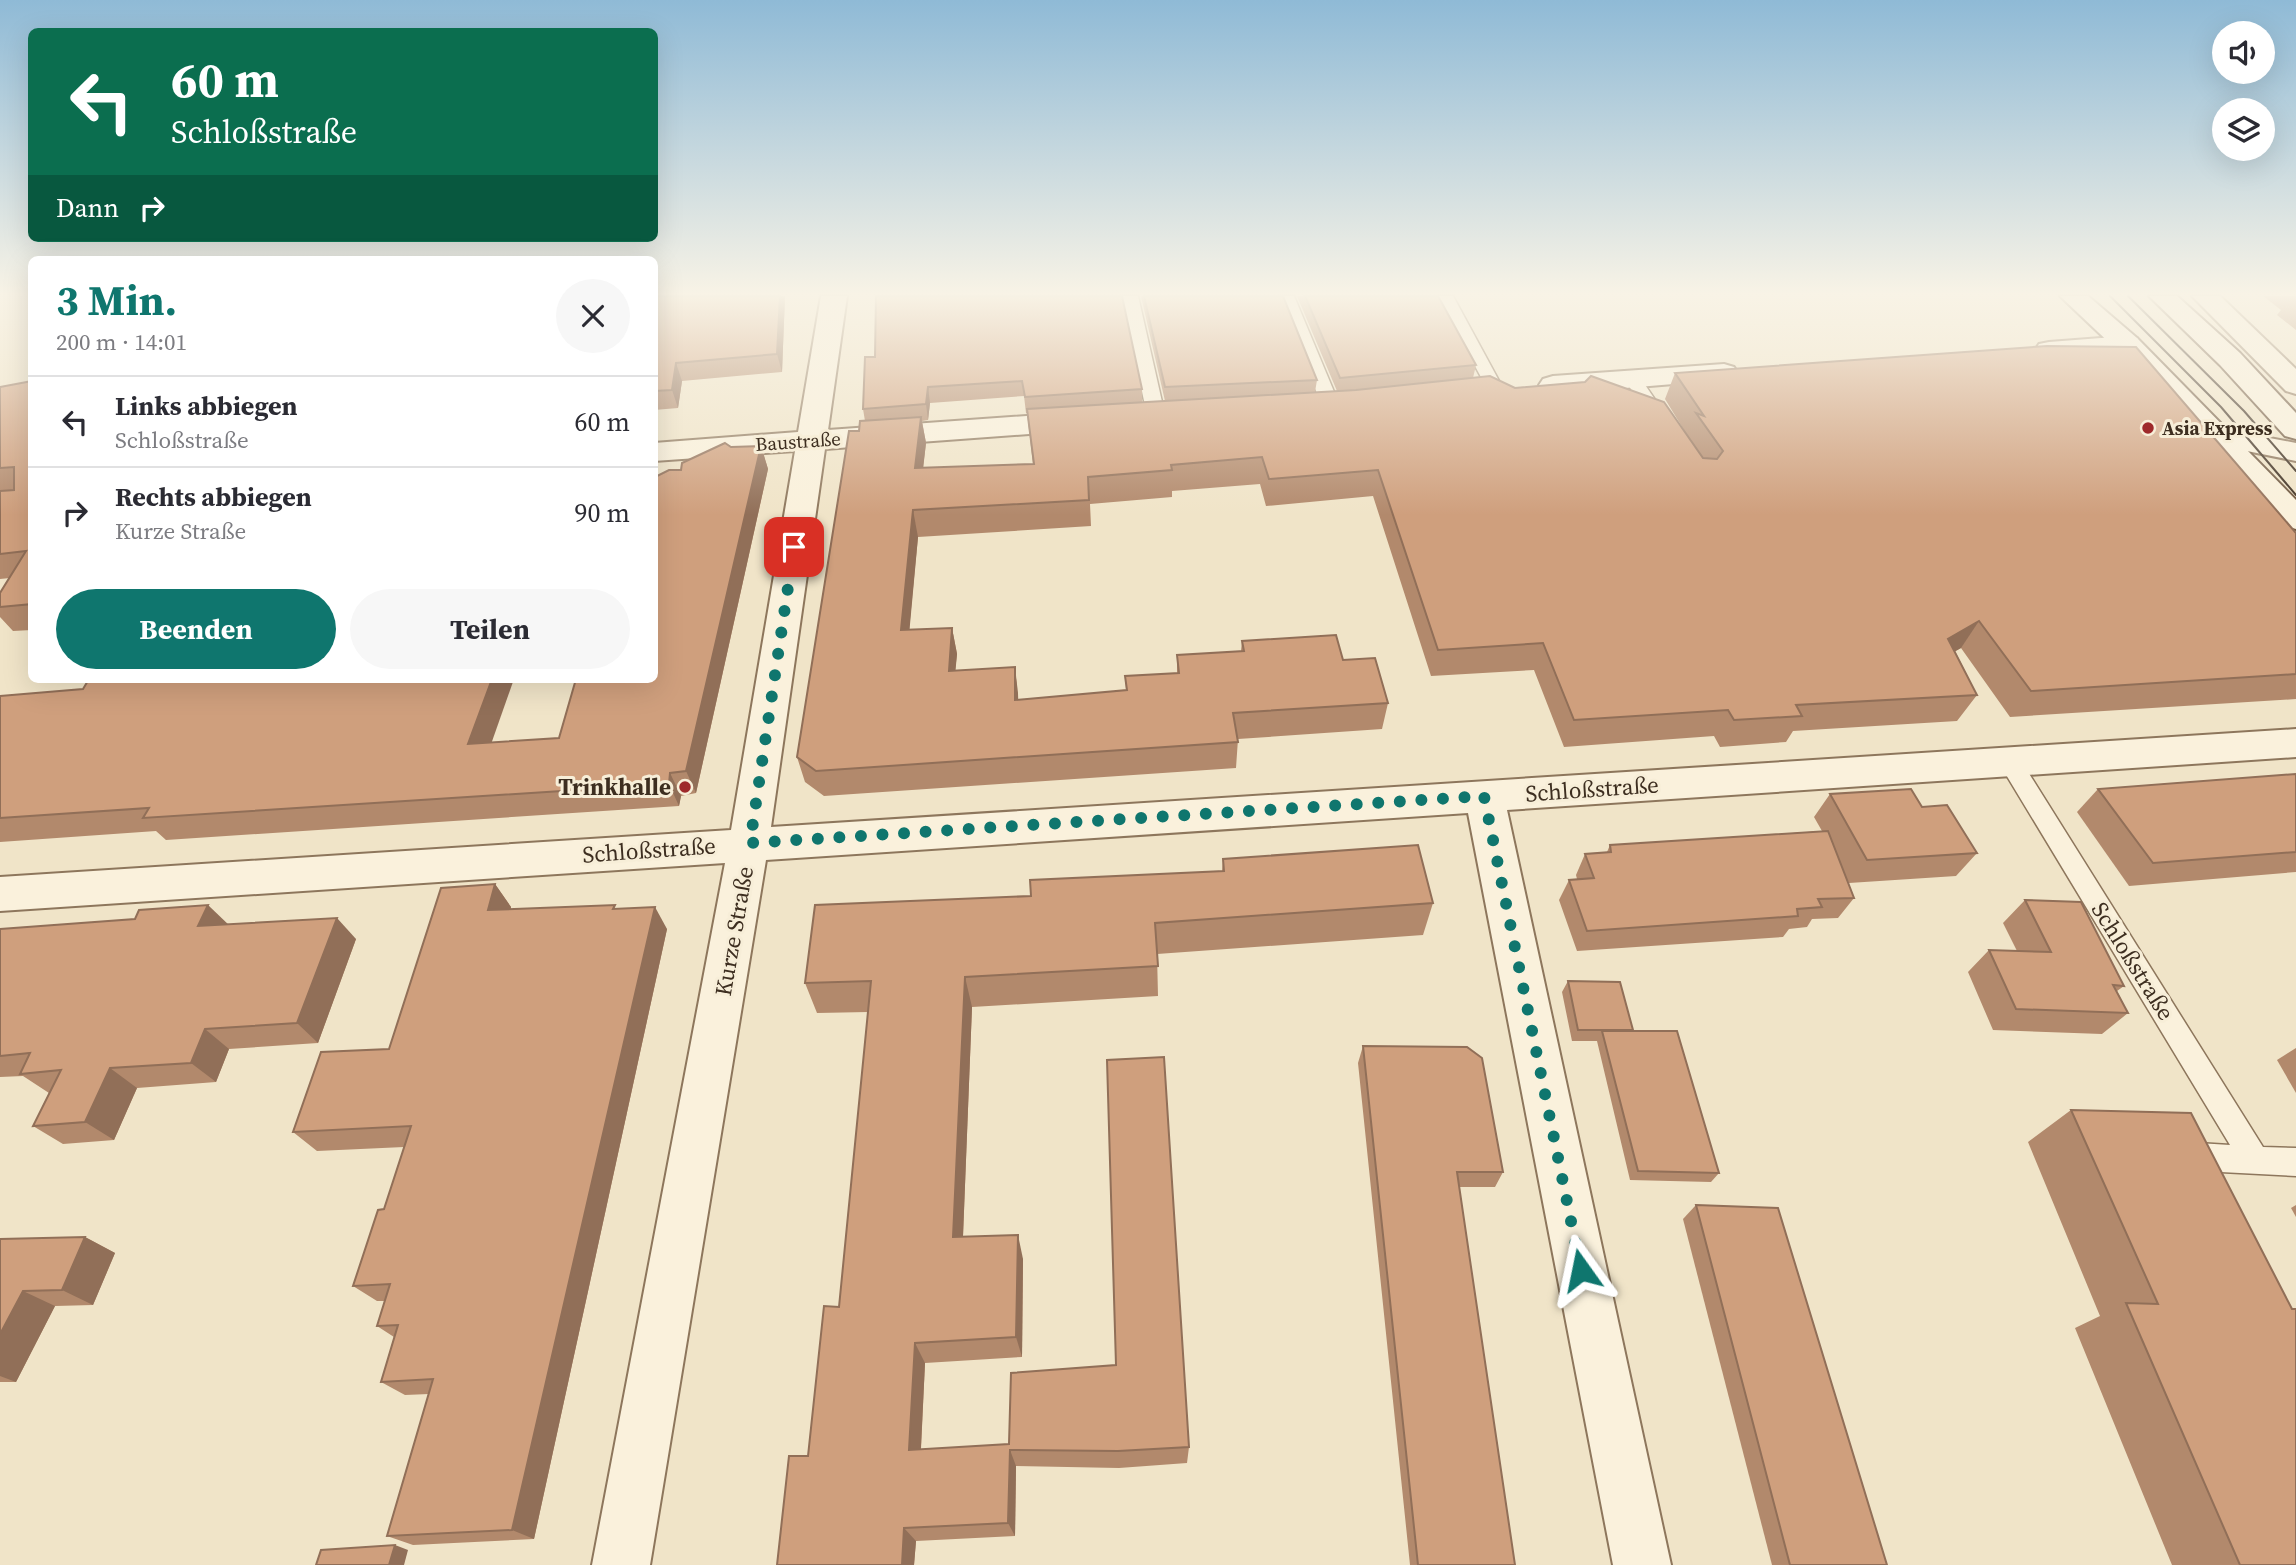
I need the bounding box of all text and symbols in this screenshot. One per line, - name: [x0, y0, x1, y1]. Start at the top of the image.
- map controls: [2212, 21, 2275, 161]
- button: sound: [2212, 21, 2275, 84]
- text: 60 m: [171, 46, 279, 113]
- icon: left: [56, 56, 147, 147]
- button: layers: [2212, 98, 2275, 161]
- text: Schloßstraße: [171, 110, 357, 154]
- icon: right: [133, 189, 171, 227]
- text: Dann: [56, 190, 119, 226]
- text: 3 Min.: [56, 271, 177, 329]
- button: close: [556, 279, 630, 353]
- text: 200 m · 14:01: [56, 326, 187, 358]
- text: Links abbiegen: [115, 388, 298, 424]
- icon: left: [56, 403, 94, 441]
- text: 60 m: [575, 404, 630, 440]
- place label: Asia Express: [2162, 415, 2273, 441]
- marker: Asia Express: [2140, 420, 2156, 436]
- text: Schloßstraße: [115, 424, 249, 456]
- street label: Baustraße: [754, 425, 842, 457]
- text: Rechts abbiegen: [115, 479, 312, 515]
- icon: right: [56, 494, 94, 532]
- text: 90 m: [575, 495, 630, 531]
- text: Kurze Straße: [115, 515, 246, 547]
- pin: [764, 517, 824, 577]
- icon: arrive: [775, 528, 813, 566]
- button: Beenden: [56, 589, 336, 669]
- button: Teilen: [350, 589, 630, 669]
- street label: Schloßstraße: [1524, 768, 1660, 810]
- place label: Trinkhalle: [558, 771, 671, 803]
- marker: Trinkhalle: [677, 779, 693, 795]
- street label: Schloßstraße: [581, 829, 717, 871]
- street label: Kurze Straße: [707, 864, 761, 998]
- street label: Schloßstraße: [2084, 896, 2182, 1026]
- position arrow: [1544, 1233, 1618, 1307]

